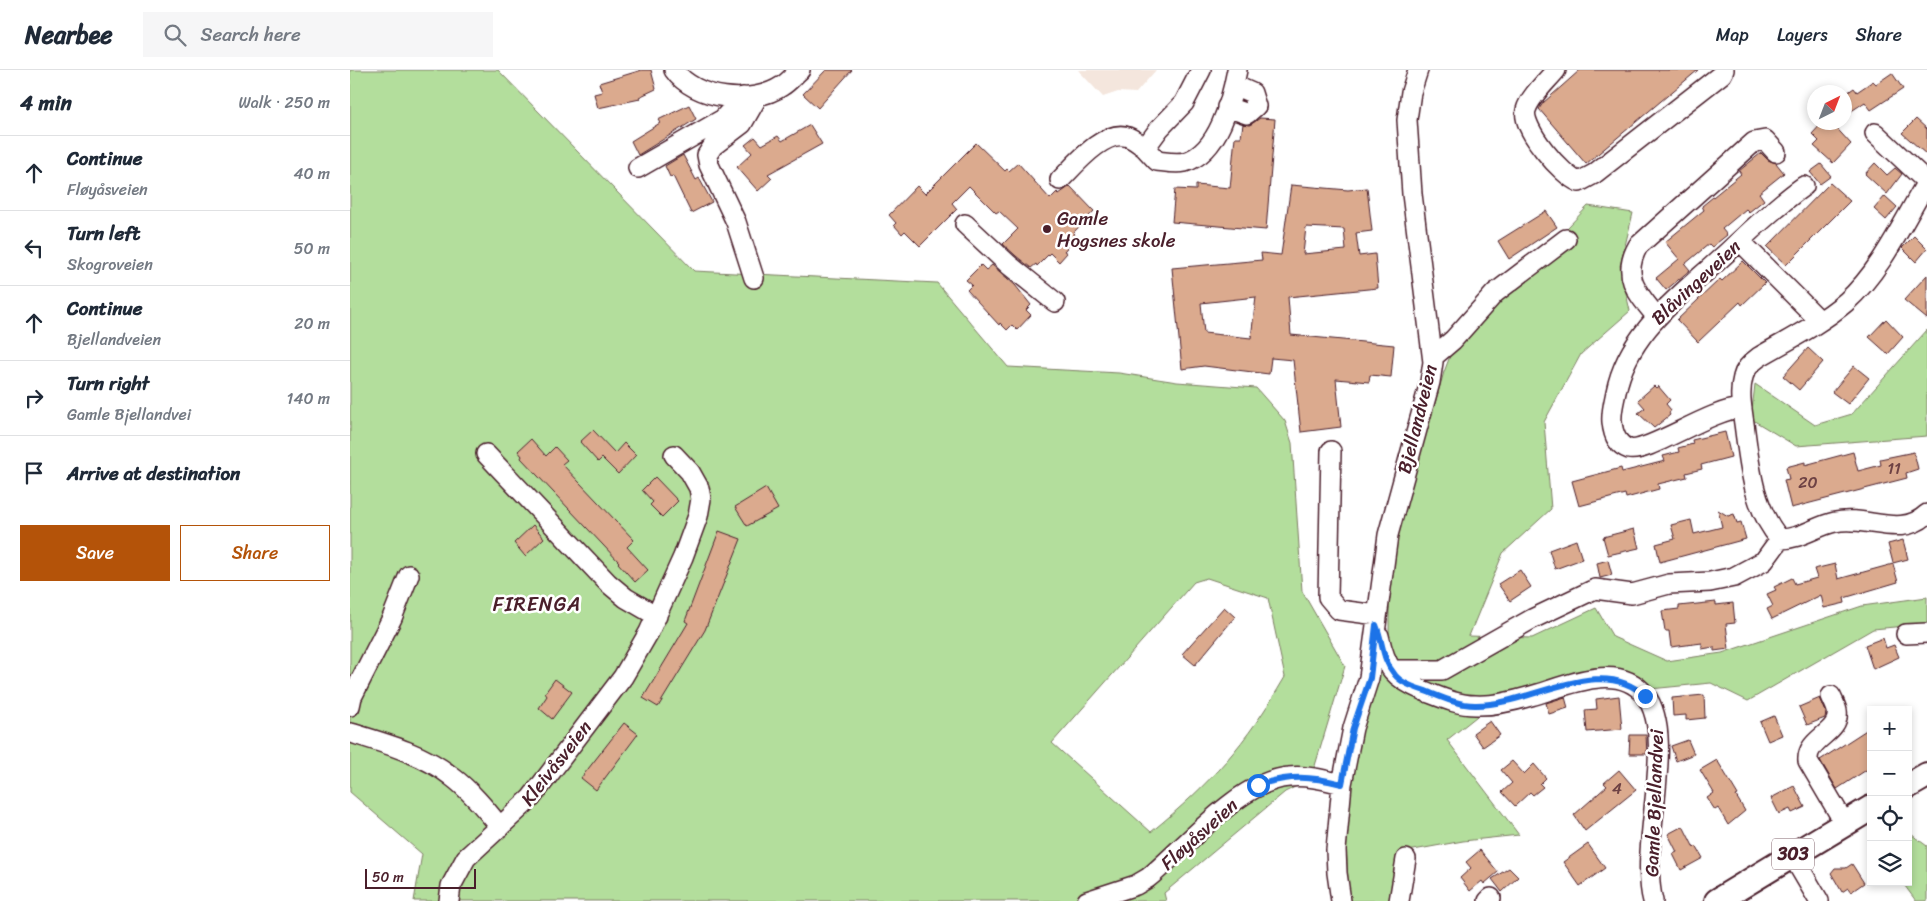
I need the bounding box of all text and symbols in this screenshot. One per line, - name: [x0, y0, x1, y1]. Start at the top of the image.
- search box: [143, 12, 493, 57]
- text: Nearbee: [25, 14, 113, 56]
- text: Search here: [201, 18, 301, 51]
- text: Map: [1716, 19, 1749, 51]
- text: Layers: [1777, 19, 1828, 51]
- text: Share: [1856, 19, 1902, 51]
- icon: search: [161, 21, 189, 49]
- text: 4 min: [20, 84, 72, 122]
- north arrow: [1807, 85, 1852, 130]
- text: Walk · 250 m: [238, 88, 330, 117]
- text: Continue: [67, 142, 143, 175]
- icon: ahead: [20, 159, 48, 187]
- text: 40 m: [293, 159, 330, 188]
- text: Fløyåsveien: [67, 175, 148, 204]
- place label: Gamle Hogsnes skole: [1057, 202, 1176, 257]
- text: Turn left: [67, 217, 140, 250]
- marker: Gamle Hogsnes skole: [1041, 223, 1053, 235]
- street label: Blåvingeveien: [1643, 231, 1749, 333]
- icon: left: [20, 234, 48, 262]
- text: 50 m: [294, 234, 330, 263]
- text: Skogroveien: [67, 250, 153, 279]
- text: Continue: [67, 292, 143, 325]
- icon: ahead: [20, 309, 48, 337]
- text: 20 m: [294, 309, 330, 338]
- text: Bjellandveien: [67, 325, 161, 354]
- street label: Bjellandveien: [1387, 361, 1447, 477]
- text: Turn right: [67, 367, 149, 400]
- icon: right: [20, 384, 48, 412]
- text: 140 m: [287, 384, 330, 413]
- text: Gamle Bjellandvei: [67, 400, 191, 429]
- house number: 11: [1887, 454, 1901, 483]
- text: Arrive at destination: [67, 457, 240, 490]
- icon: arrive: [20, 459, 48, 487]
- house number: 20: [1798, 468, 1818, 497]
- button: Save: [20, 525, 170, 581]
- button: Share: [180, 525, 330, 581]
- district label: FIRENGA: [493, 587, 581, 622]
- route end: [1634, 685, 1657, 708]
- map controls: [1867, 706, 1912, 886]
- button: +: [1867, 706, 1912, 751]
- street label: Kleivåsveien: [512, 713, 600, 813]
- street label: Gamle Bjellandvei: [1635, 728, 1673, 877]
- button: −: [1867, 751, 1912, 796]
- route start: [1247, 774, 1270, 797]
- house number: 4: [1612, 774, 1622, 803]
- street label: Fløyåsveien: [1152, 790, 1246, 878]
- button: locate: [1867, 796, 1912, 841]
- road number: 303: [1772, 839, 1814, 870]
- button: layers: [1867, 841, 1912, 886]
- text: 50 m: [372, 865, 404, 890]
- scale bar: [365, 866, 476, 889]

